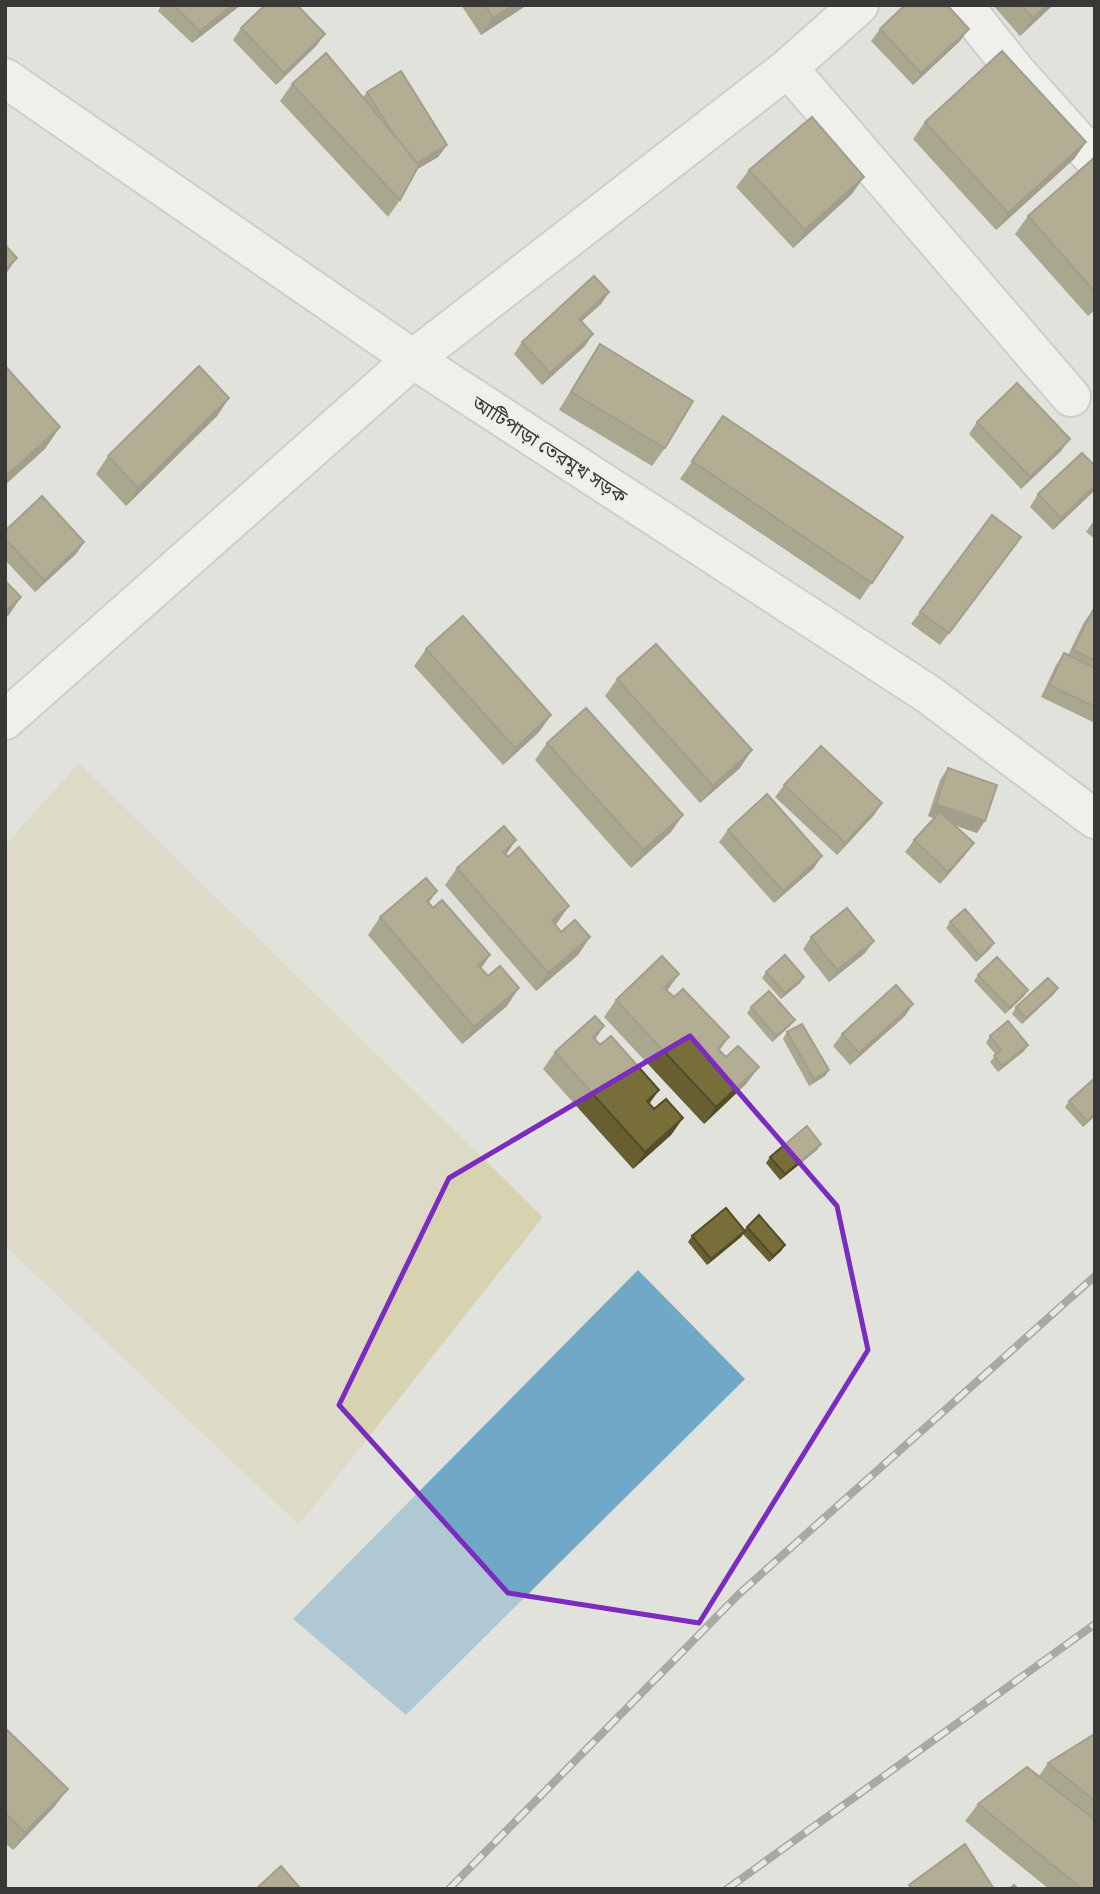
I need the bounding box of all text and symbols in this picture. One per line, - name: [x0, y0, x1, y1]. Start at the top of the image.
- street label: আটিপাড়া তেরমুখ সড়ক: [467, 390, 632, 509]

